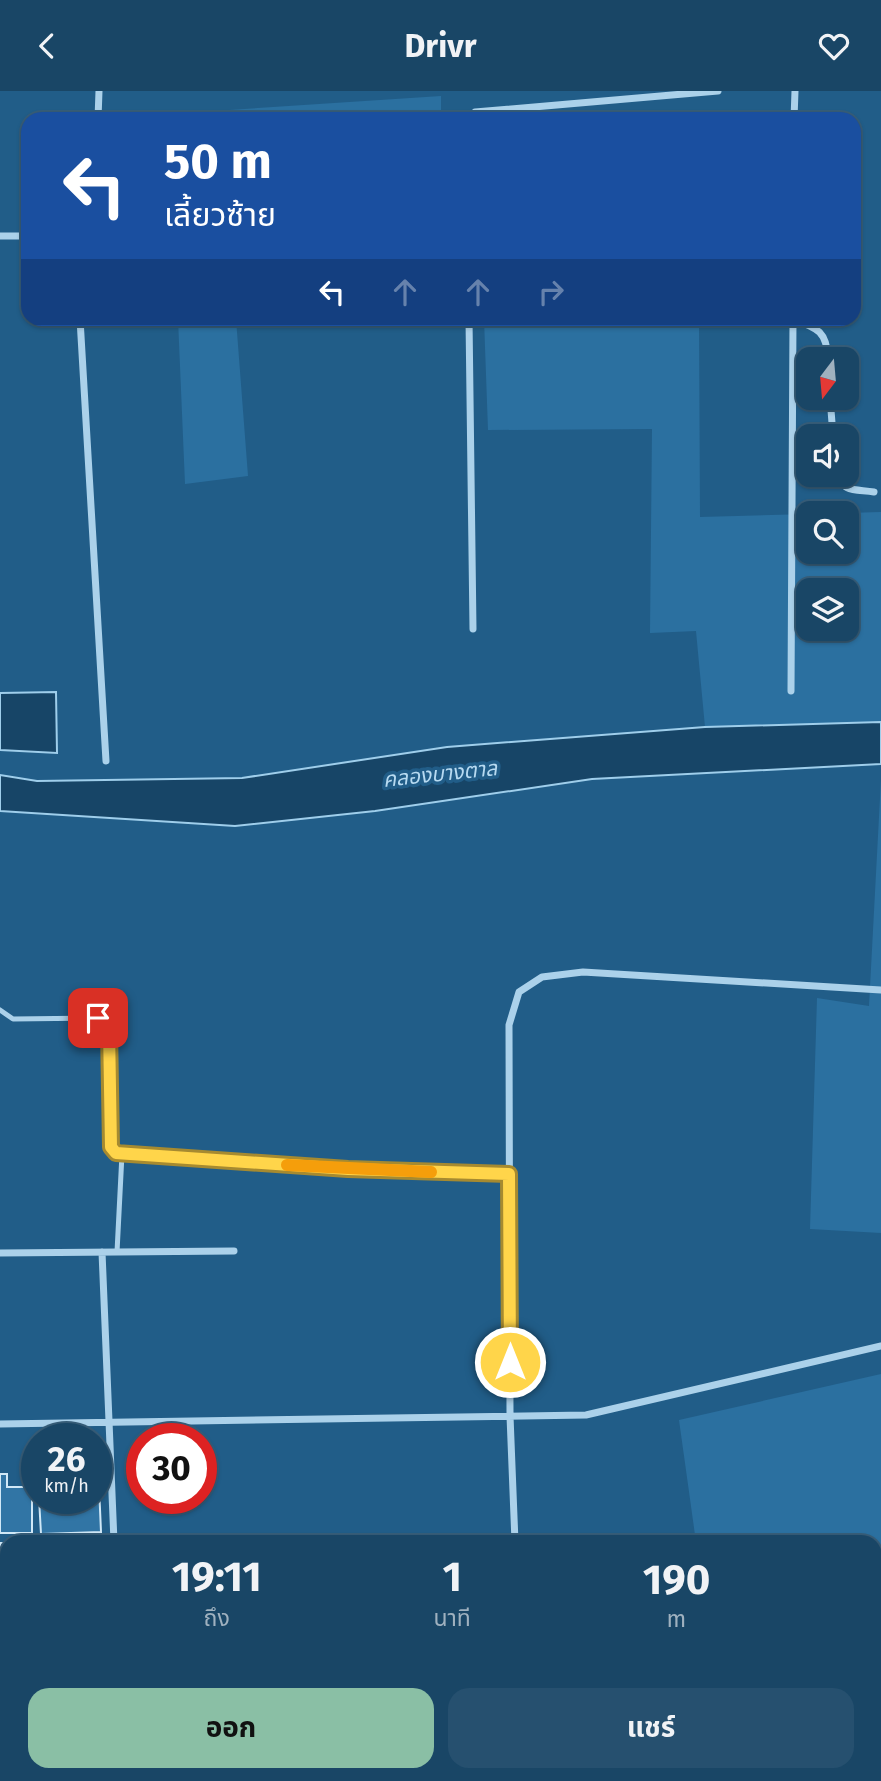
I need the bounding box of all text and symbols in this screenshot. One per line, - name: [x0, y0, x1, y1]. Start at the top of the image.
- icon: back: [28, 27, 66, 65]
- text: Drivr: [405, 27, 476, 65]
- icon: heart: [815, 27, 853, 65]
- text: 50 m: [164, 132, 272, 191]
- icon: left: [49, 140, 140, 231]
- text: เลี้ยวซ้าย: [164, 196, 276, 234]
- icon: left: [313, 273, 351, 311]
- icon: ahead: [386, 273, 424, 311]
- icon: ahead: [459, 273, 497, 311]
- icon: right: [532, 273, 570, 311]
- north arrow: [796, 347, 859, 409]
- map controls: [796, 347, 859, 641]
- button: sound: [796, 424, 859, 487]
- button: search: [796, 501, 859, 564]
- button: layers: [796, 578, 859, 641]
- water label: คลองบางตาล: [382, 755, 499, 793]
- pin: [68, 988, 128, 1048]
- icon: arrive: [79, 999, 117, 1037]
- position arrow: [473, 1325, 547, 1399]
- speed limit sign: 30: [126, 1423, 217, 1514]
- text: 26: [48, 1438, 85, 1480]
- text: km/h: [44, 1475, 89, 1497]
- text: 19:11: [172, 1552, 262, 1602]
- text: 1: [442, 1552, 462, 1602]
- text: 190: [643, 1555, 710, 1605]
- text: ถึง: [204, 1604, 230, 1632]
- text: นาที: [433, 1604, 471, 1632]
- text: m: [667, 1605, 686, 1633]
- button: ออก: [28, 1688, 434, 1768]
- button: แชร์: [448, 1688, 854, 1768]

